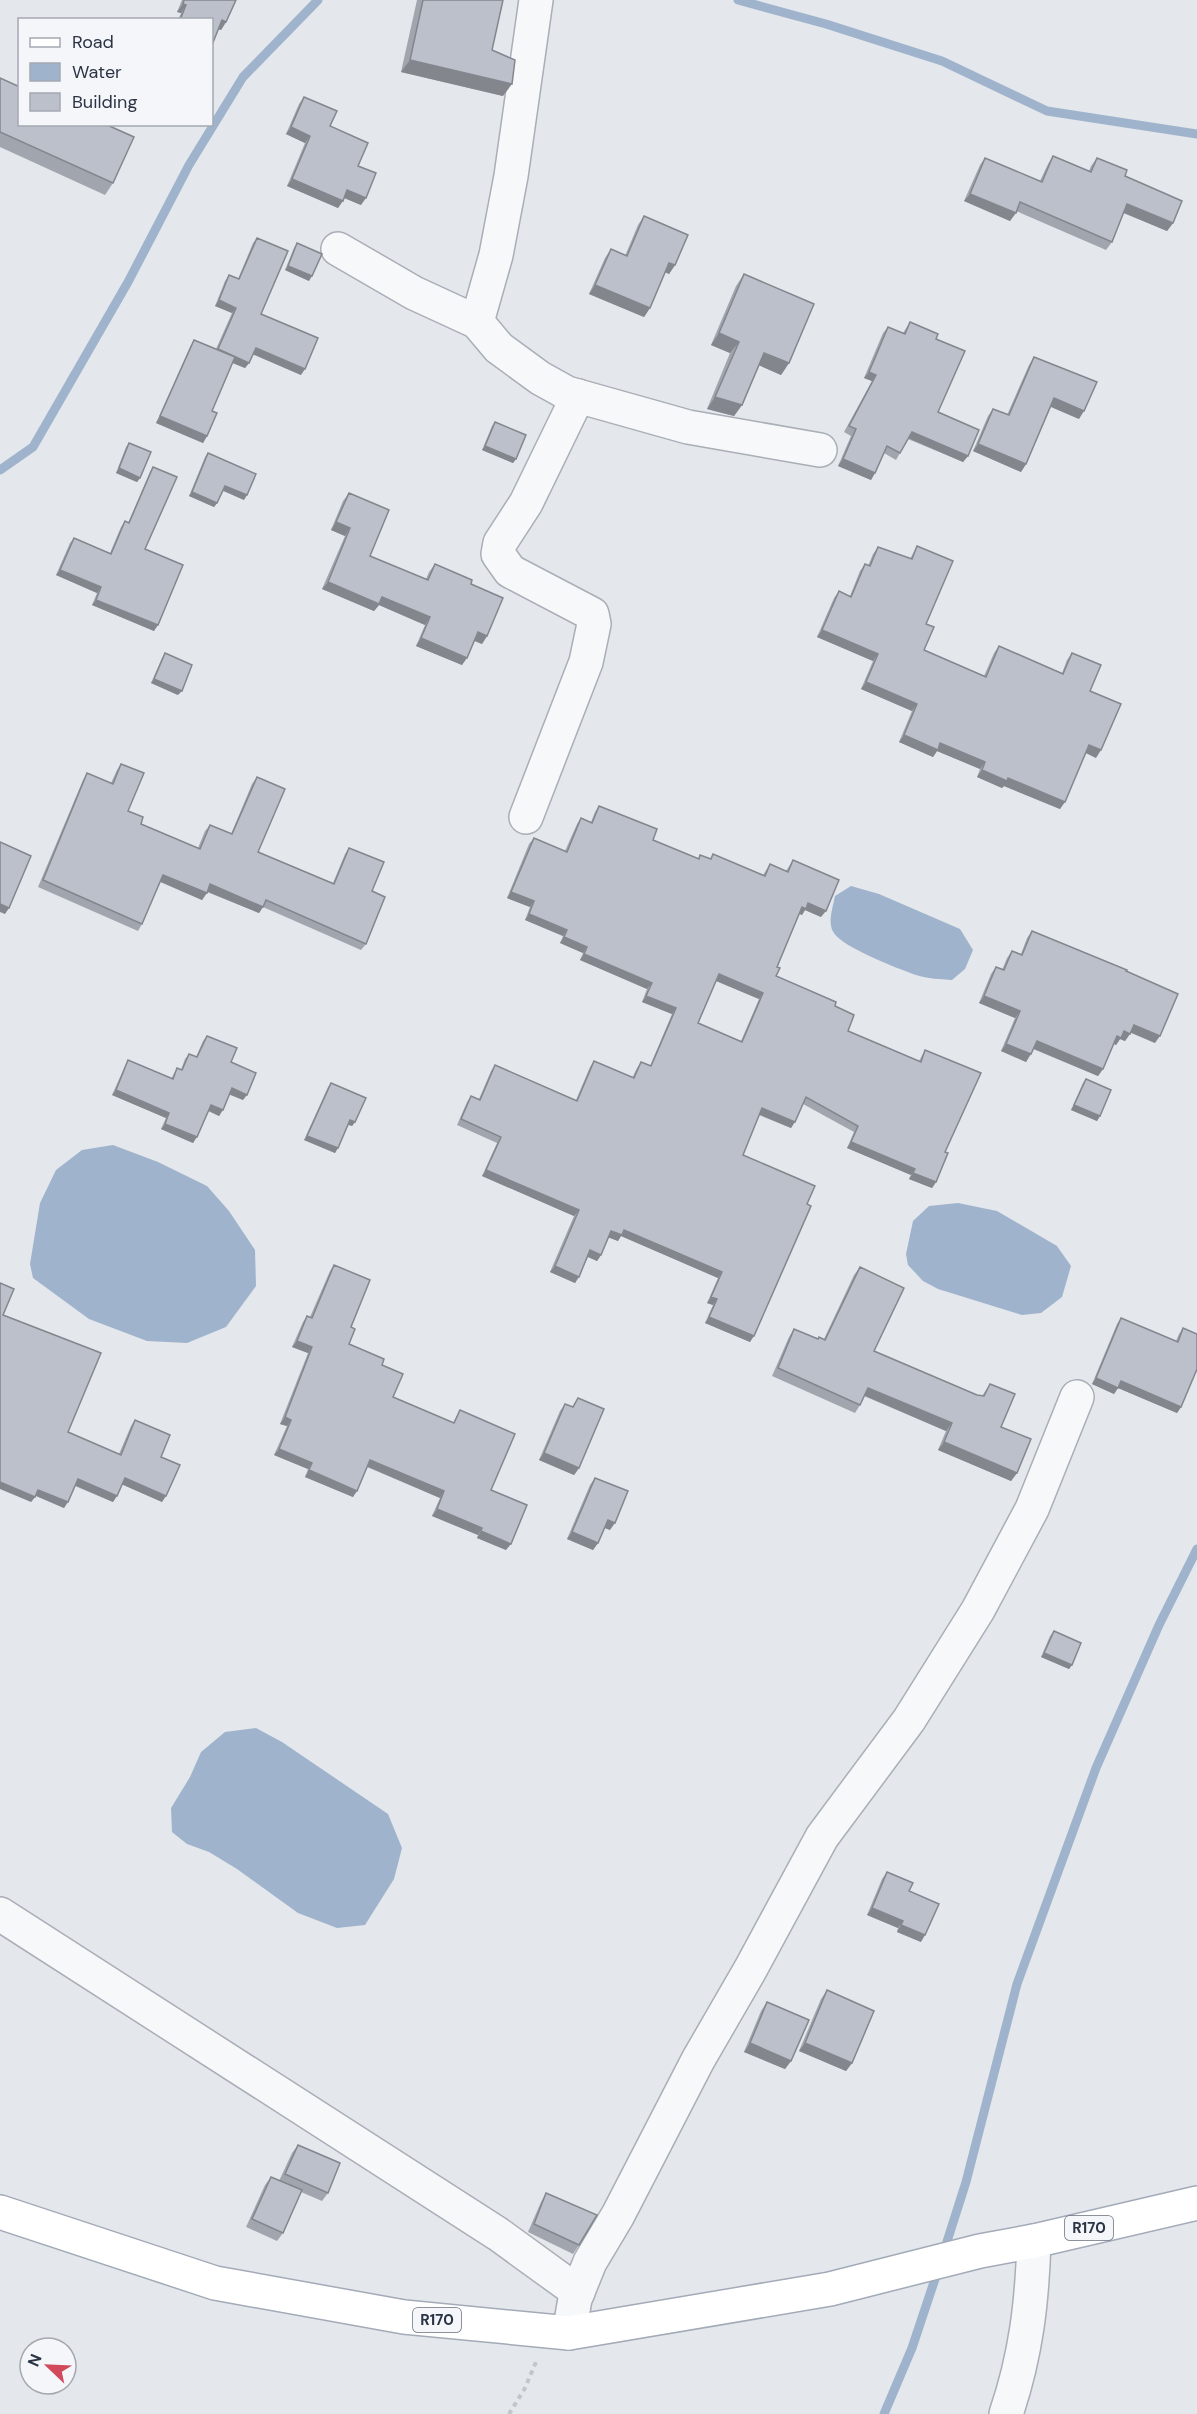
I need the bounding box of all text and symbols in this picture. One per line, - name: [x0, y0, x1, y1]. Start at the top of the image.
- legend: [18, 18, 213, 126]
- text: Road: [72, 30, 114, 54]
- text: Water: [72, 60, 122, 84]
- text: Building: [72, 90, 137, 114]
- road number: R170: [1065, 2216, 1113, 2240]
- road number: R170: [413, 2308, 461, 2332]
- north arrow: [18, 2336, 78, 2396]
- text: N: [23, 2351, 47, 2370]

